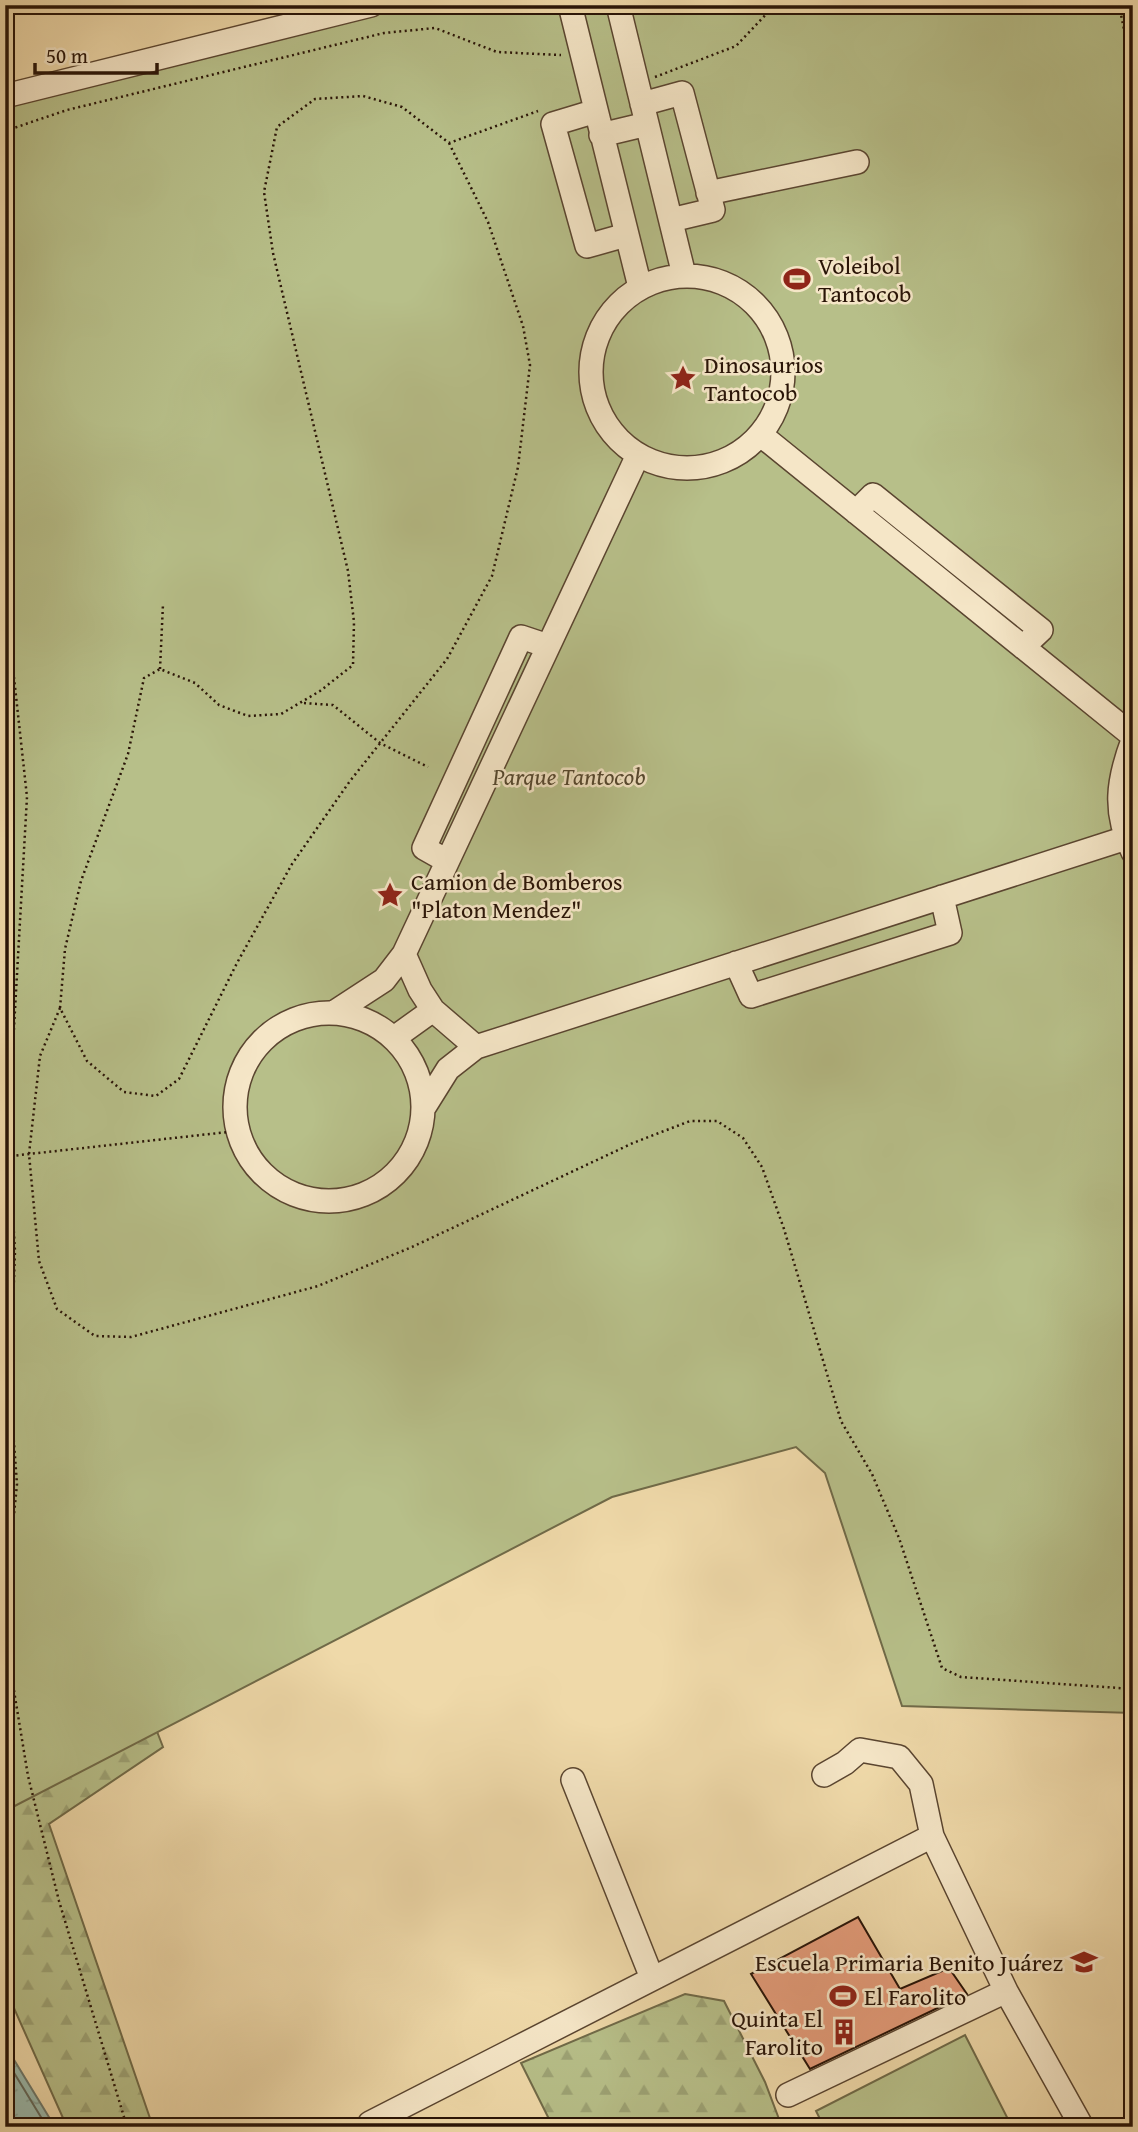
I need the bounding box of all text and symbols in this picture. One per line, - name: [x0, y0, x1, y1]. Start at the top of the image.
- scale bar: [35, 32, 158, 76]
- text: 50 m: [46, 40, 88, 71]
- place label: Voleibol Tantocob: [818, 248, 911, 311]
- sports icon: Voleibol Tantocob: [782, 264, 812, 294]
- place label: Dinosaurios Tantocob: [704, 347, 823, 410]
- place icon: Dinosaurios Tantocob: [668, 363, 698, 393]
- park label: Parque Tantocob: [491, 759, 646, 794]
- place label: Camion de Bomberos "Platon Mendez": [411, 864, 623, 927]
- place icon: Camion de Bomberos "Platon Mendez": [375, 880, 405, 910]
- place label: Escuela Primaria Benito Juárez: [755, 1945, 1063, 1980]
- school or university icon: Escuela Primaria Benito Juárez: [1069, 1947, 1099, 1977]
- place label: El Farolito: [864, 1979, 966, 2014]
- sports icon: El Farolito: [828, 1981, 858, 2011]
- place label: Quinta El Farolito: [731, 2001, 823, 2064]
- building icon: Quinta El Farolito: [829, 2017, 859, 2047]

